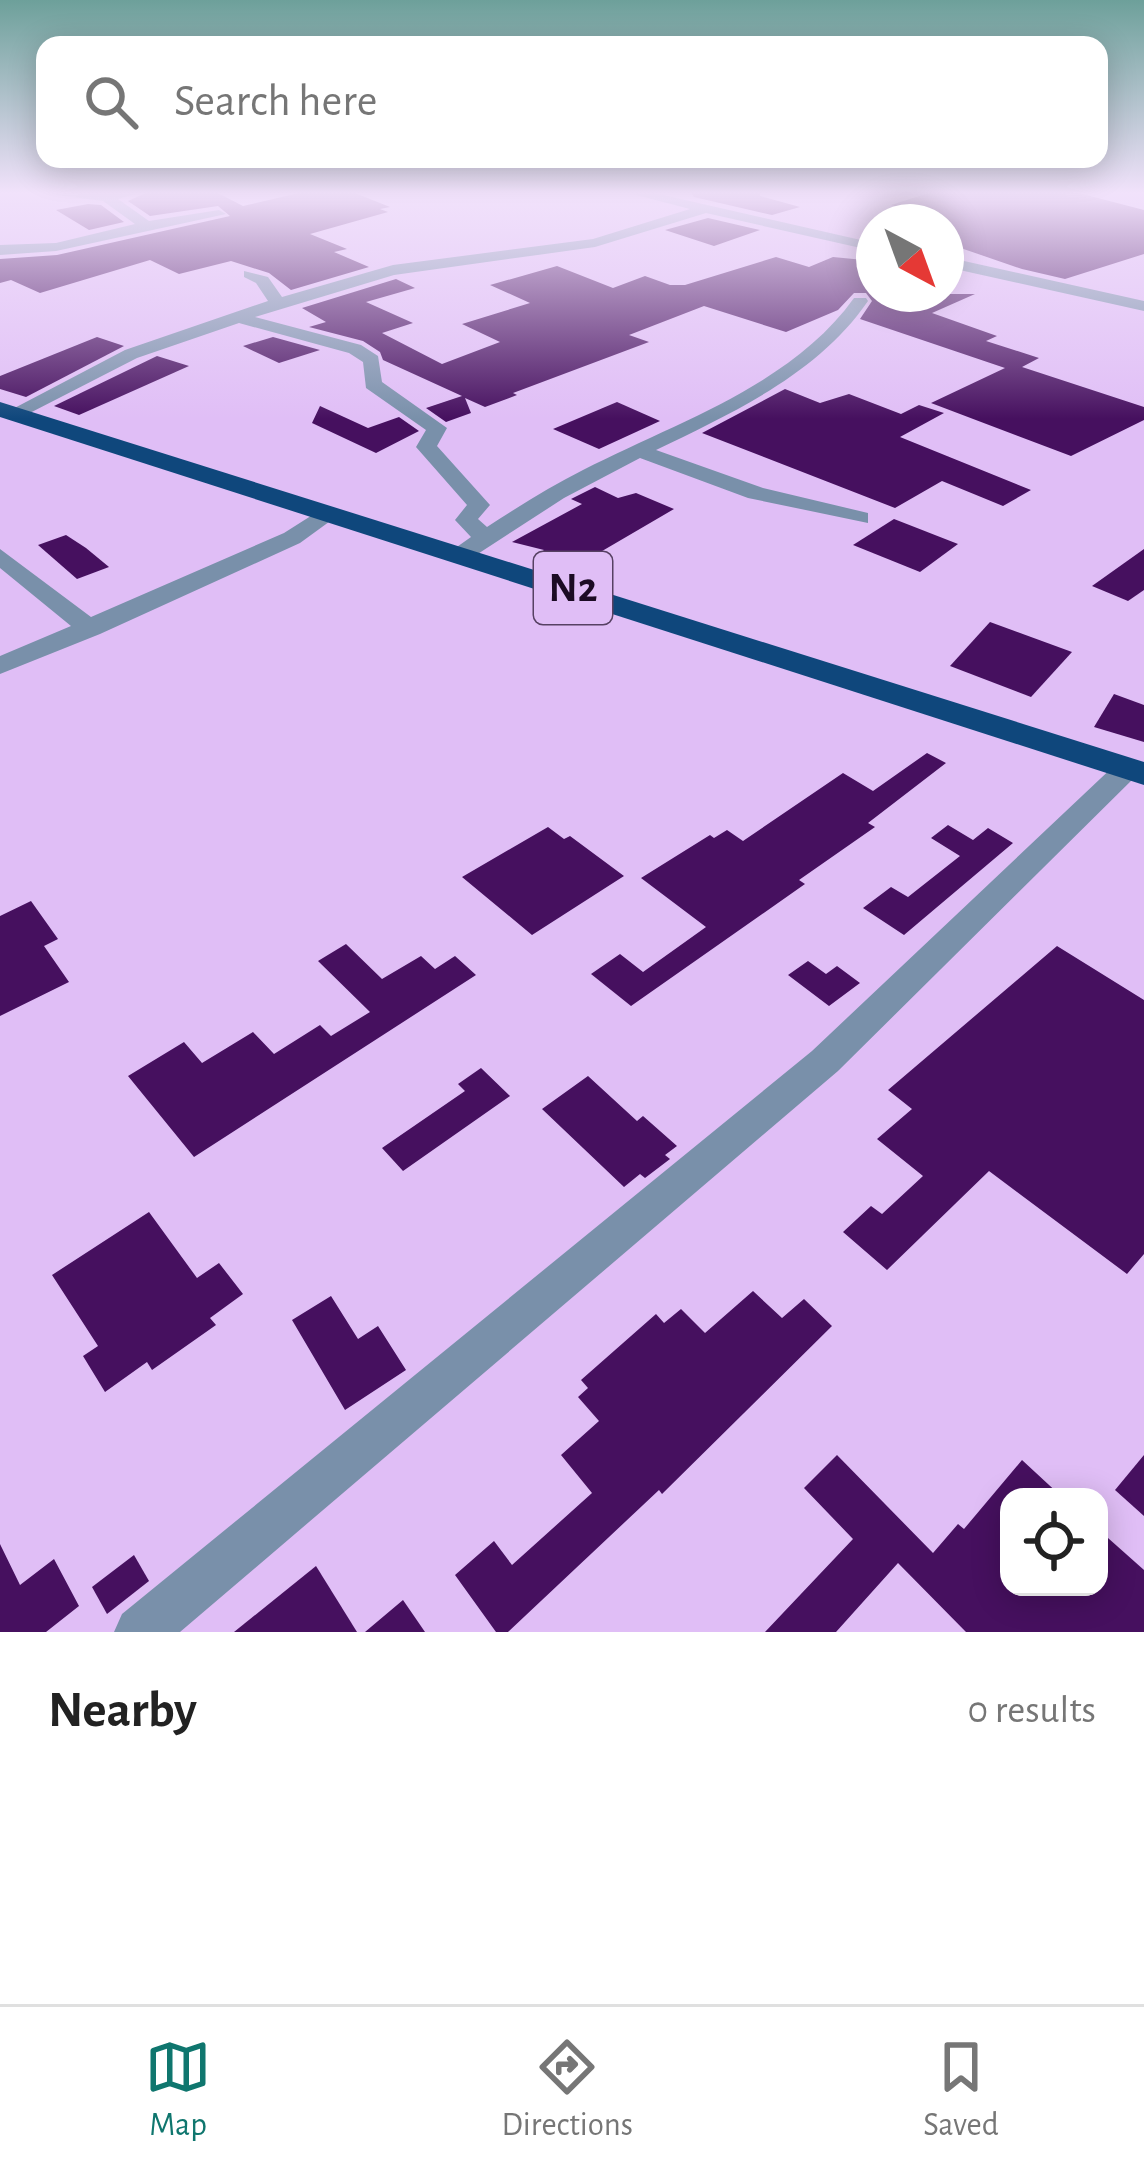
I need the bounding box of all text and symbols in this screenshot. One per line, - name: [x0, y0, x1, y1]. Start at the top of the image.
- search box: [36, 36, 1108, 168]
- icon: search: [78, 69, 144, 135]
- text: Search here: [174, 79, 377, 124]
- north arrow: [856, 204, 964, 312]
- road number: N2: [534, 552, 612, 624]
- map controls: [1000, 1488, 1108, 1596]
- button: locate: [1000, 1488, 1108, 1596]
- text: Nearby: [48, 1685, 197, 1736]
- text: 0 results: [968, 1691, 1096, 1730]
- tab: Map: [145, 2034, 211, 2146]
- tab: Directions: [501, 2034, 633, 2146]
- tab: Saved: [923, 2034, 999, 2146]

